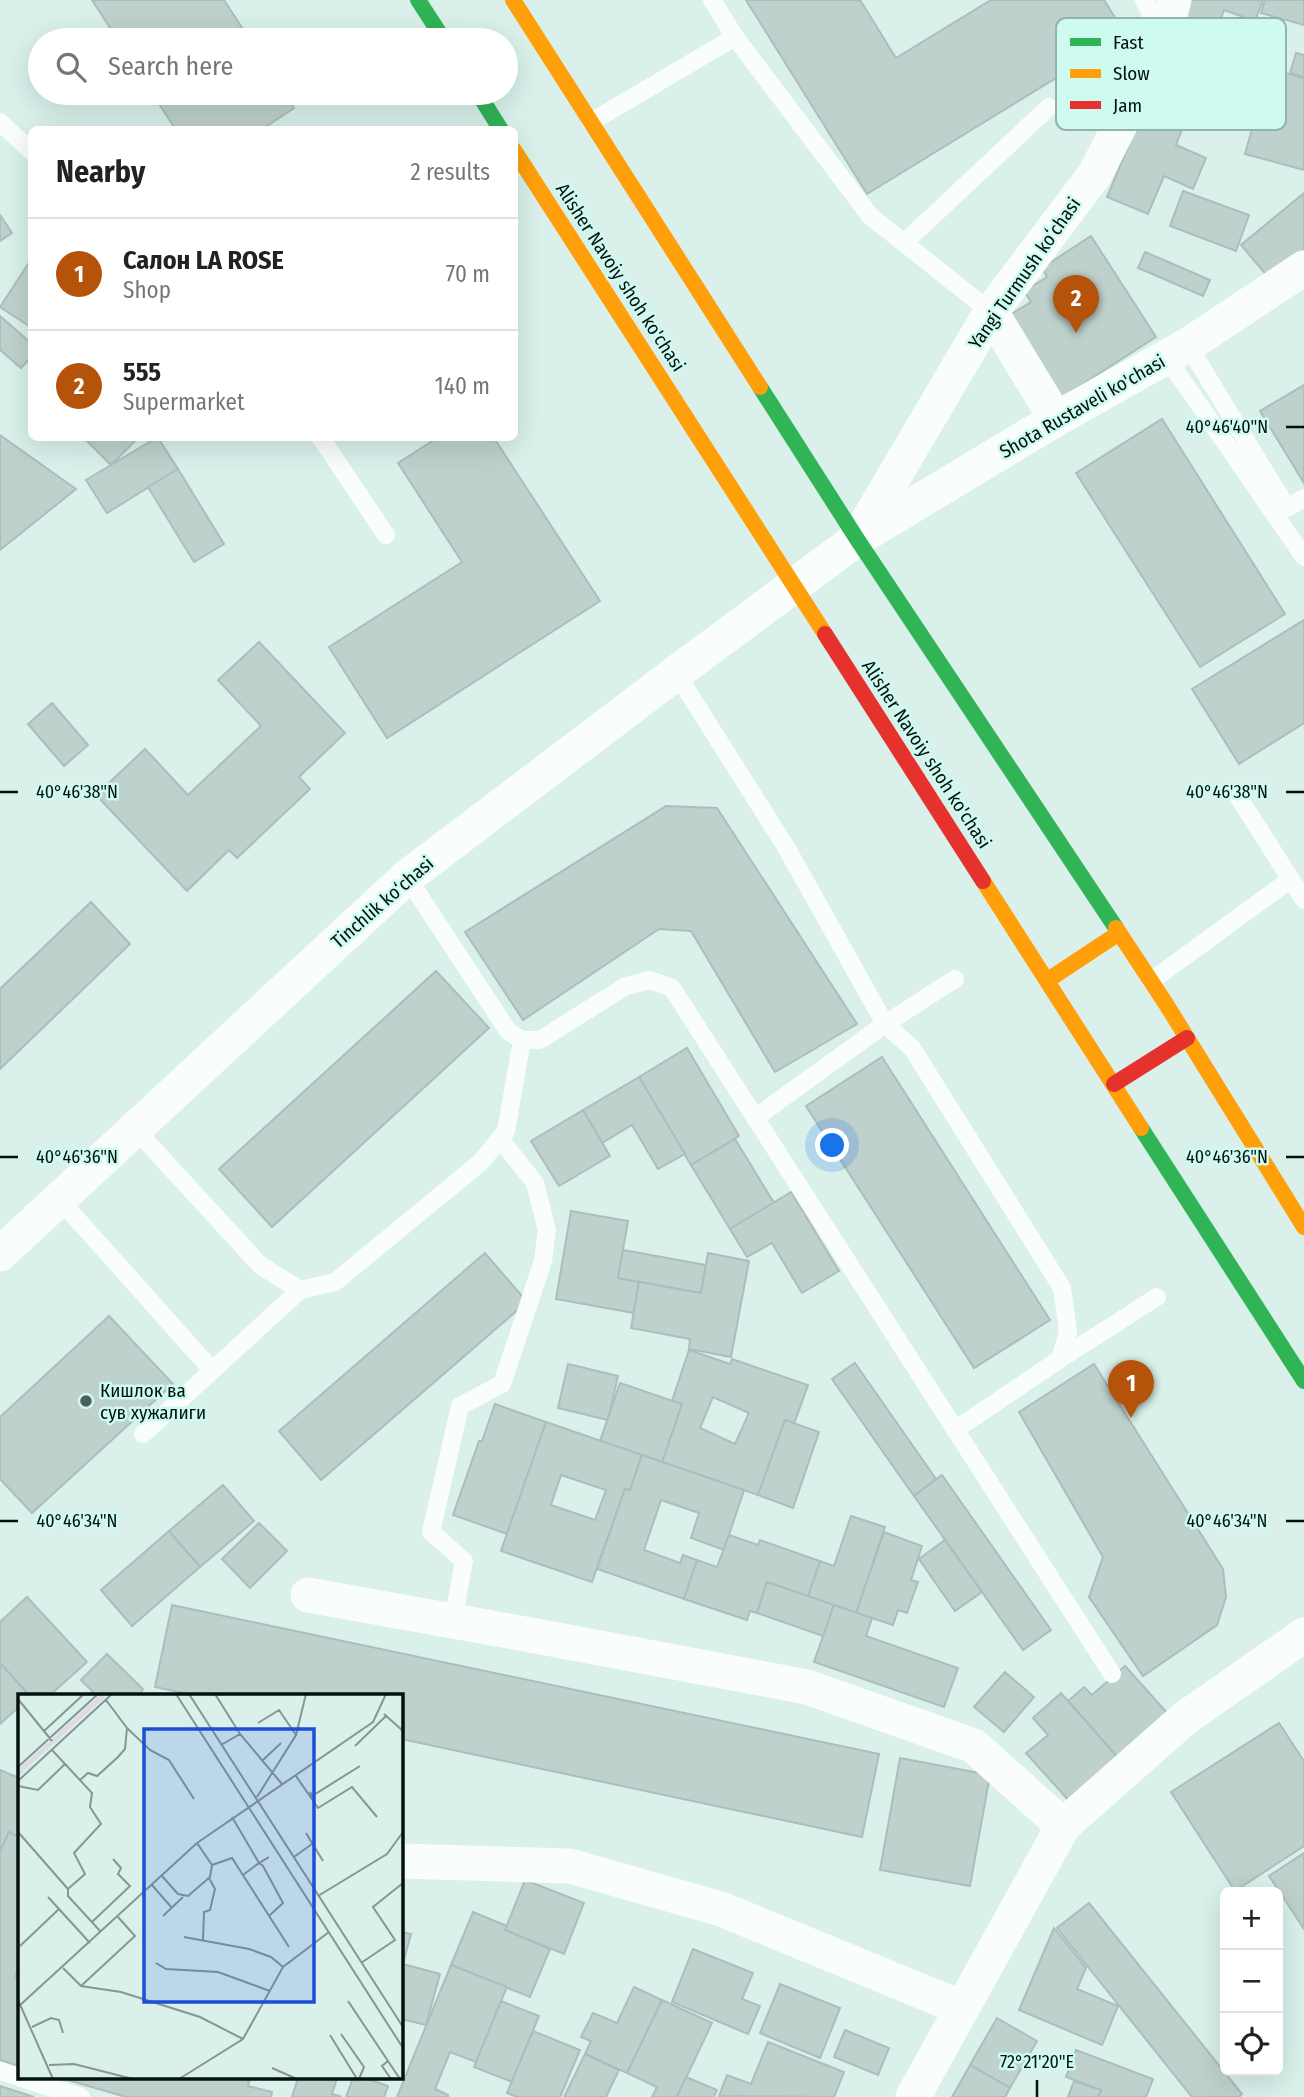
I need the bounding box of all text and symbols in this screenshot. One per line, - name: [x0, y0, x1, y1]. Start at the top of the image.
- legend: [1056, 18, 1286, 130]
- search box: [28, 28, 518, 105]
- text: Fast: [1113, 31, 1144, 54]
- icon: search: [52, 48, 90, 86]
- text: Search here: [108, 51, 233, 82]
- text: Slow: [1113, 62, 1150, 85]
- text: Jam: [1113, 94, 1142, 117]
- text: Nearby: [56, 154, 145, 190]
- text: 2 results: [410, 158, 490, 186]
- street label: Alisher Navoiy shoh ko'chasi: [551, 179, 690, 376]
- street label: Yangi Turmush koʻchasi: [963, 193, 1085, 353]
- text: Салон LA ROSE: [123, 245, 284, 276]
- text: 1: [74, 260, 84, 288]
- text: 70 m: [446, 260, 490, 288]
- pin: 2: [1053, 275, 1099, 333]
- text: Shop: [123, 276, 171, 304]
- street label: Shota Rustaveli ko'chasi: [995, 350, 1169, 463]
- text: 555: [123, 357, 161, 388]
- text: 2: [74, 372, 84, 400]
- text: 140 m: [435, 372, 490, 400]
- text: Supermarket: [123, 388, 244, 416]
- text: 40°46'40"N: [1186, 416, 1268, 438]
- street label: Alisher Navoiy shoh ko'chasi: [857, 656, 996, 853]
- text: 40°46'38"N: [36, 781, 118, 803]
- text: 40°46'38"N: [1186, 781, 1268, 803]
- street label: Tinchlik kо‘chasi: [327, 852, 438, 953]
- your location: [815, 1128, 849, 1162]
- text: 40°46'36"N: [36, 1146, 118, 1168]
- text: 40°46'36"N: [1186, 1146, 1268, 1168]
- pin: 1: [1108, 1360, 1154, 1418]
- place label: Кишлок ва сув хужалиги: [100, 1379, 206, 1424]
- marker: Кишлок ва сув хужалиги: [78, 1393, 94, 1409]
- text: 40°46'34"N: [36, 1510, 118, 1532]
- text: 40°46'34"N: [1186, 1510, 1268, 1532]
- inset map: [18, 1694, 402, 2080]
- map controls: [1220, 1887, 1283, 2076]
- button: +: [1220, 1887, 1283, 1950]
- button: −: [1220, 1950, 1283, 2013]
- button: locate: [1220, 2013, 1283, 2076]
- text: 72°21'20"E: [1000, 2051, 1074, 2073]

